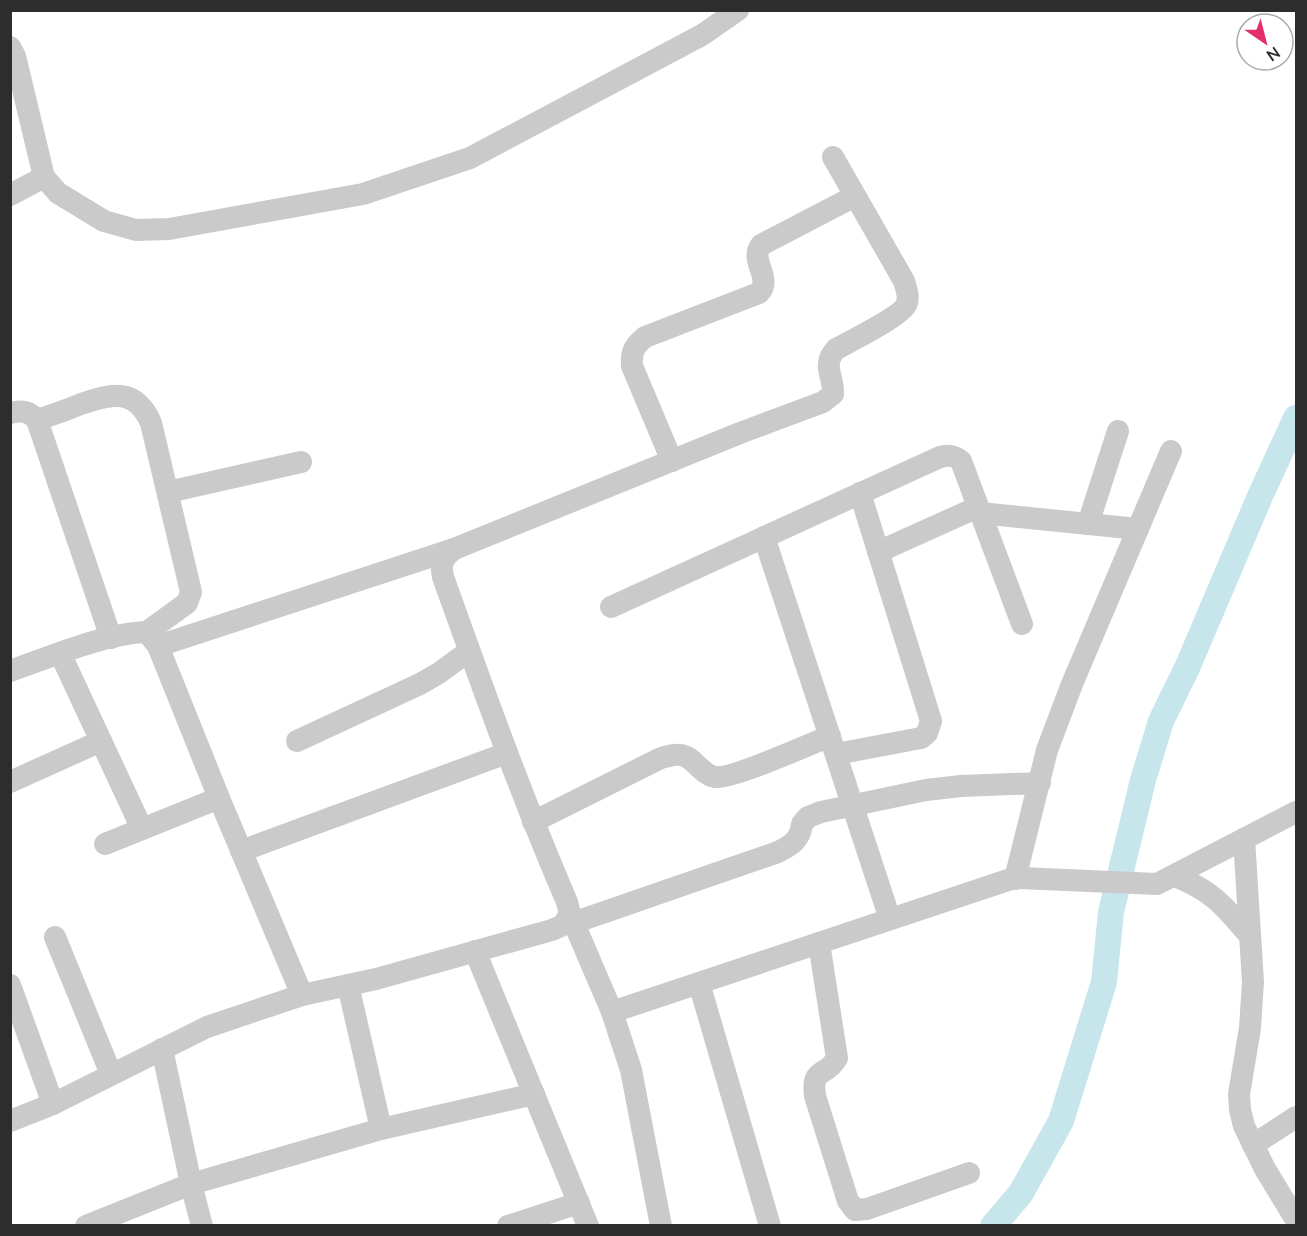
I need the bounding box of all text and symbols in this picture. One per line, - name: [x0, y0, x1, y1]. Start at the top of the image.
- north arrow: [1235, 12, 1295, 72]
- text: N: [1262, 41, 1284, 66]

